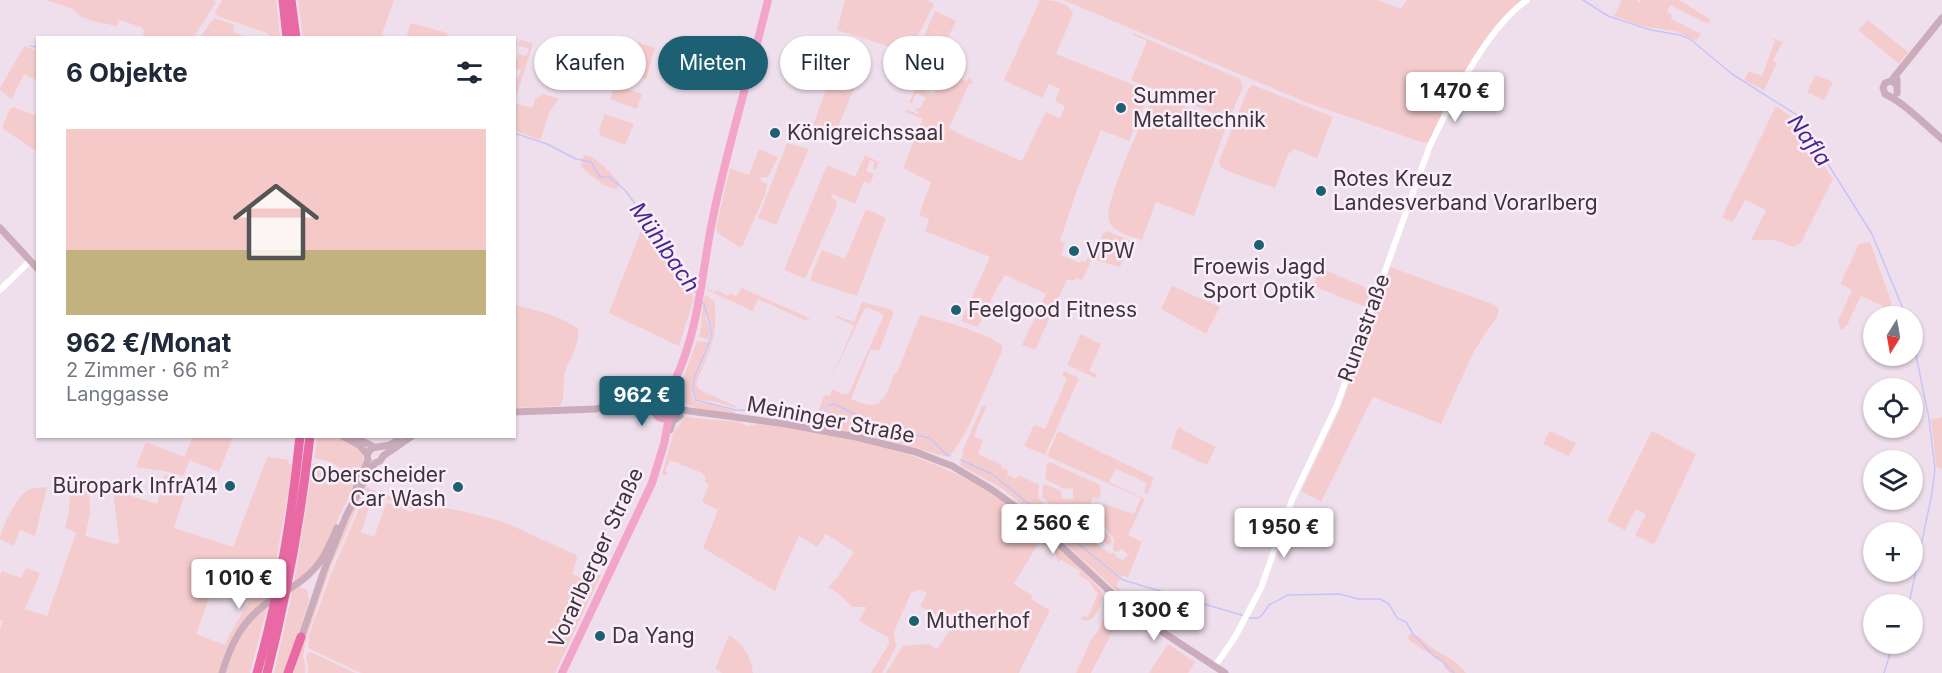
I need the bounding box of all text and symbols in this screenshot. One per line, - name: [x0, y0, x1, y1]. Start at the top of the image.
- chip: Kaufen: [534, 36, 646, 90]
- chip: Mieten: [658, 36, 768, 90]
- chip: Filter: [780, 36, 871, 90]
- chip: Neu: [883, 36, 966, 90]
- icon: filters: [453, 56, 486, 89]
- text: 6 Objekte: [66, 57, 188, 88]
- pin: 1 470 €: [1400, 72, 1510, 123]
- text: 1 470 €: [1420, 79, 1490, 103]
- place label: Summer Metalltechnik: [1133, 83, 1266, 132]
- marker: Summer Metalltechnik: [1114, 101, 1128, 115]
- water label: Nafla: [1783, 109, 1837, 171]
- place label: Königreichssaal: [787, 120, 943, 145]
- marker: Königreichssaal: [768, 126, 782, 140]
- place label: Rotes Kreuz Landesverband Vorarlberg: [1333, 166, 1598, 215]
- icon: home: [222, 168, 330, 276]
- marker: Rotes Kreuz Landesverband Vorarlberg: [1314, 184, 1328, 198]
- water label: Mühlbach: [625, 197, 705, 297]
- place label: VPW: [1086, 238, 1135, 263]
- marker: Froewis Jagd Sport Optik: [1252, 238, 1266, 252]
- marker: VPW: [1067, 244, 1081, 258]
- place label: Froewis Jagd Sport Optik: [1193, 254, 1325, 303]
- street label: Runastraße: [1332, 270, 1395, 385]
- place label: Feelgood Fitness: [968, 297, 1137, 322]
- marker: Feelgood Fitness: [949, 303, 963, 317]
- north arrow: [1863, 306, 1923, 366]
- map controls: [1863, 306, 1923, 654]
- text: 962 €/Monat: [66, 327, 231, 358]
- text: 2 Zimmer · 66 m²: [66, 358, 229, 382]
- pin: 962 €: [600, 376, 684, 427]
- button: locate: [1863, 378, 1923, 438]
- text: Langgasse: [66, 382, 169, 406]
- text: 962 €: [613, 383, 671, 407]
- street label: Meininger Straße: [745, 391, 917, 448]
- button: layers: [1863, 450, 1923, 510]
- place label: Oberscheider Car Wash: [311, 462, 446, 511]
- street label: Vorarlberger Straße: [543, 464, 648, 652]
- place label: Büropark InfrA14: [52, 473, 218, 498]
- marker: Büropark InfrA14: [223, 479, 237, 493]
- marker: Oberscheider Car Wash: [451, 480, 465, 494]
- pin: 2 560 €: [998, 504, 1108, 555]
- pin: 1 950 €: [1229, 508, 1339, 559]
- text: 2 560 €: [1015, 511, 1091, 535]
- text: 1 950 €: [1248, 515, 1320, 539]
- button: +: [1863, 522, 1923, 582]
- pin: 1 010 €: [184, 559, 294, 610]
- text: 1 010 €: [205, 566, 273, 590]
- pin: 1 300 €: [1099, 591, 1209, 642]
- button: −: [1863, 594, 1923, 654]
- text: 1 300 €: [1118, 598, 1190, 622]
- place label: Mutherhof: [926, 608, 1030, 633]
- marker: Mutherhof: [907, 614, 921, 628]
- place label: Da Yang: [612, 623, 695, 648]
- marker: Da Yang: [593, 629, 607, 643]

